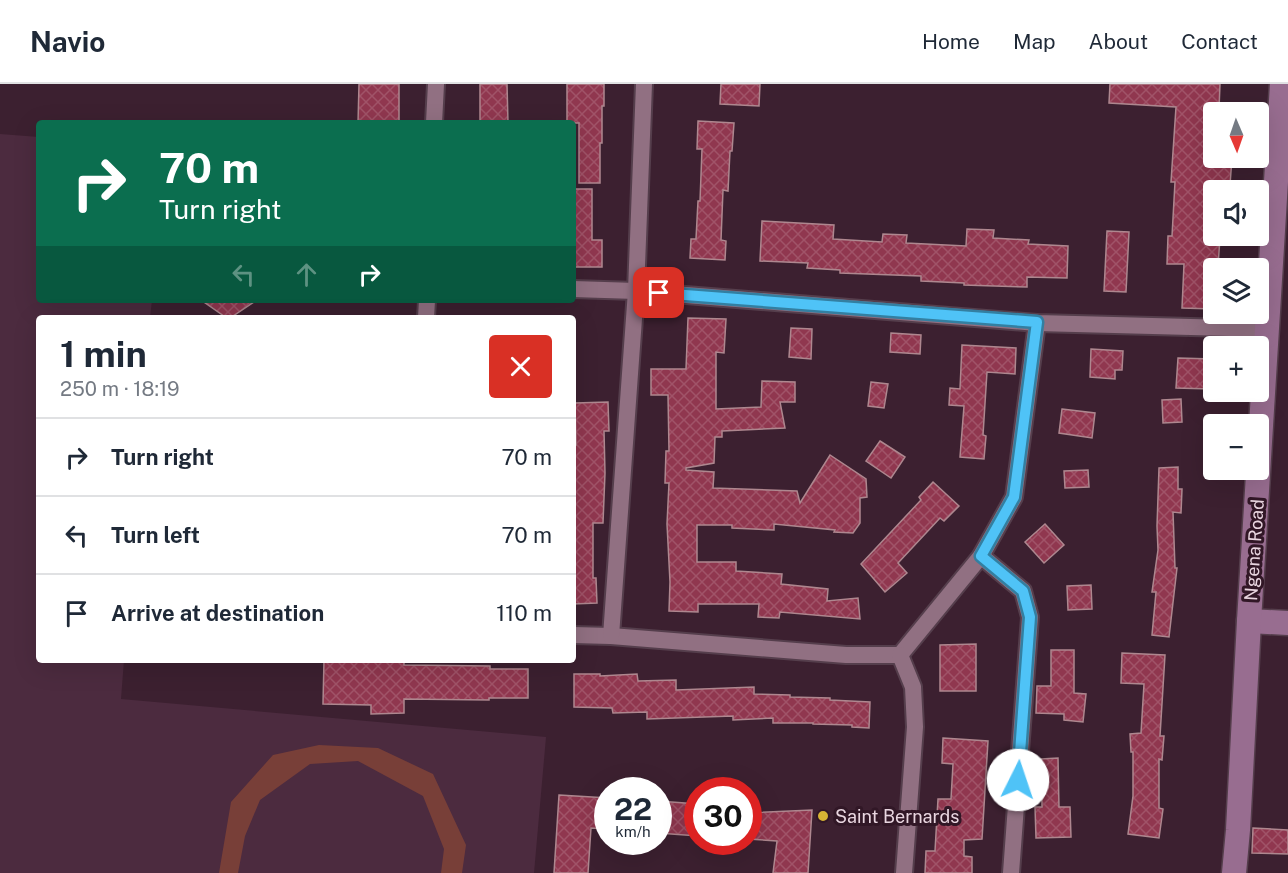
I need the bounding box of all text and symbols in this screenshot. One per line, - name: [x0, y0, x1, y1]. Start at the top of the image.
- text: Navio: [30, 25, 105, 58]
- text: Home: [922, 29, 980, 54]
- text: Map: [1013, 29, 1056, 54]
- text: About: [1089, 29, 1148, 54]
- text: Contact: [1181, 29, 1258, 54]
- north arrow: [1203, 102, 1269, 168]
- map controls: [1203, 102, 1269, 480]
- text: 70 m: [159, 143, 259, 192]
- icon: right: [60, 144, 138, 222]
- button: sound: [1203, 180, 1269, 246]
- text: Turn right: [159, 193, 282, 225]
- icon: left: [227, 258, 260, 291]
- icon: ahead: [290, 258, 323, 291]
- icon: right: [353, 258, 386, 291]
- button: layers: [1203, 258, 1269, 324]
- pin: [633, 267, 684, 318]
- icon: arrive: [642, 276, 675, 309]
- text: 1 min: [60, 333, 147, 375]
- button: close: [489, 335, 552, 398]
- button: +: [1203, 336, 1269, 402]
- text: 250 m · 18:19: [60, 377, 180, 401]
- button: −: [1203, 414, 1269, 480]
- icon: right: [60, 441, 93, 474]
- text: Turn right: [111, 444, 214, 470]
- text: 70 m: [501, 444, 552, 470]
- street label: Ngena Road: [1240, 498, 1268, 602]
- icon: left: [60, 519, 93, 552]
- text: Turn left: [111, 522, 200, 548]
- text: 70 m: [501, 522, 552, 548]
- icon: arrive: [60, 597, 93, 630]
- text: Arrive at destination: [111, 600, 324, 626]
- text: 110 m: [496, 600, 552, 626]
- position arrow: [986, 748, 1050, 812]
- speed limit sign: 30: [684, 777, 762, 855]
- text: 22: [614, 791, 652, 827]
- place label: Saint Bernards: [835, 806, 959, 827]
- marker: Saint Bernards: [816, 809, 830, 823]
- text: km/h: [615, 823, 651, 840]

